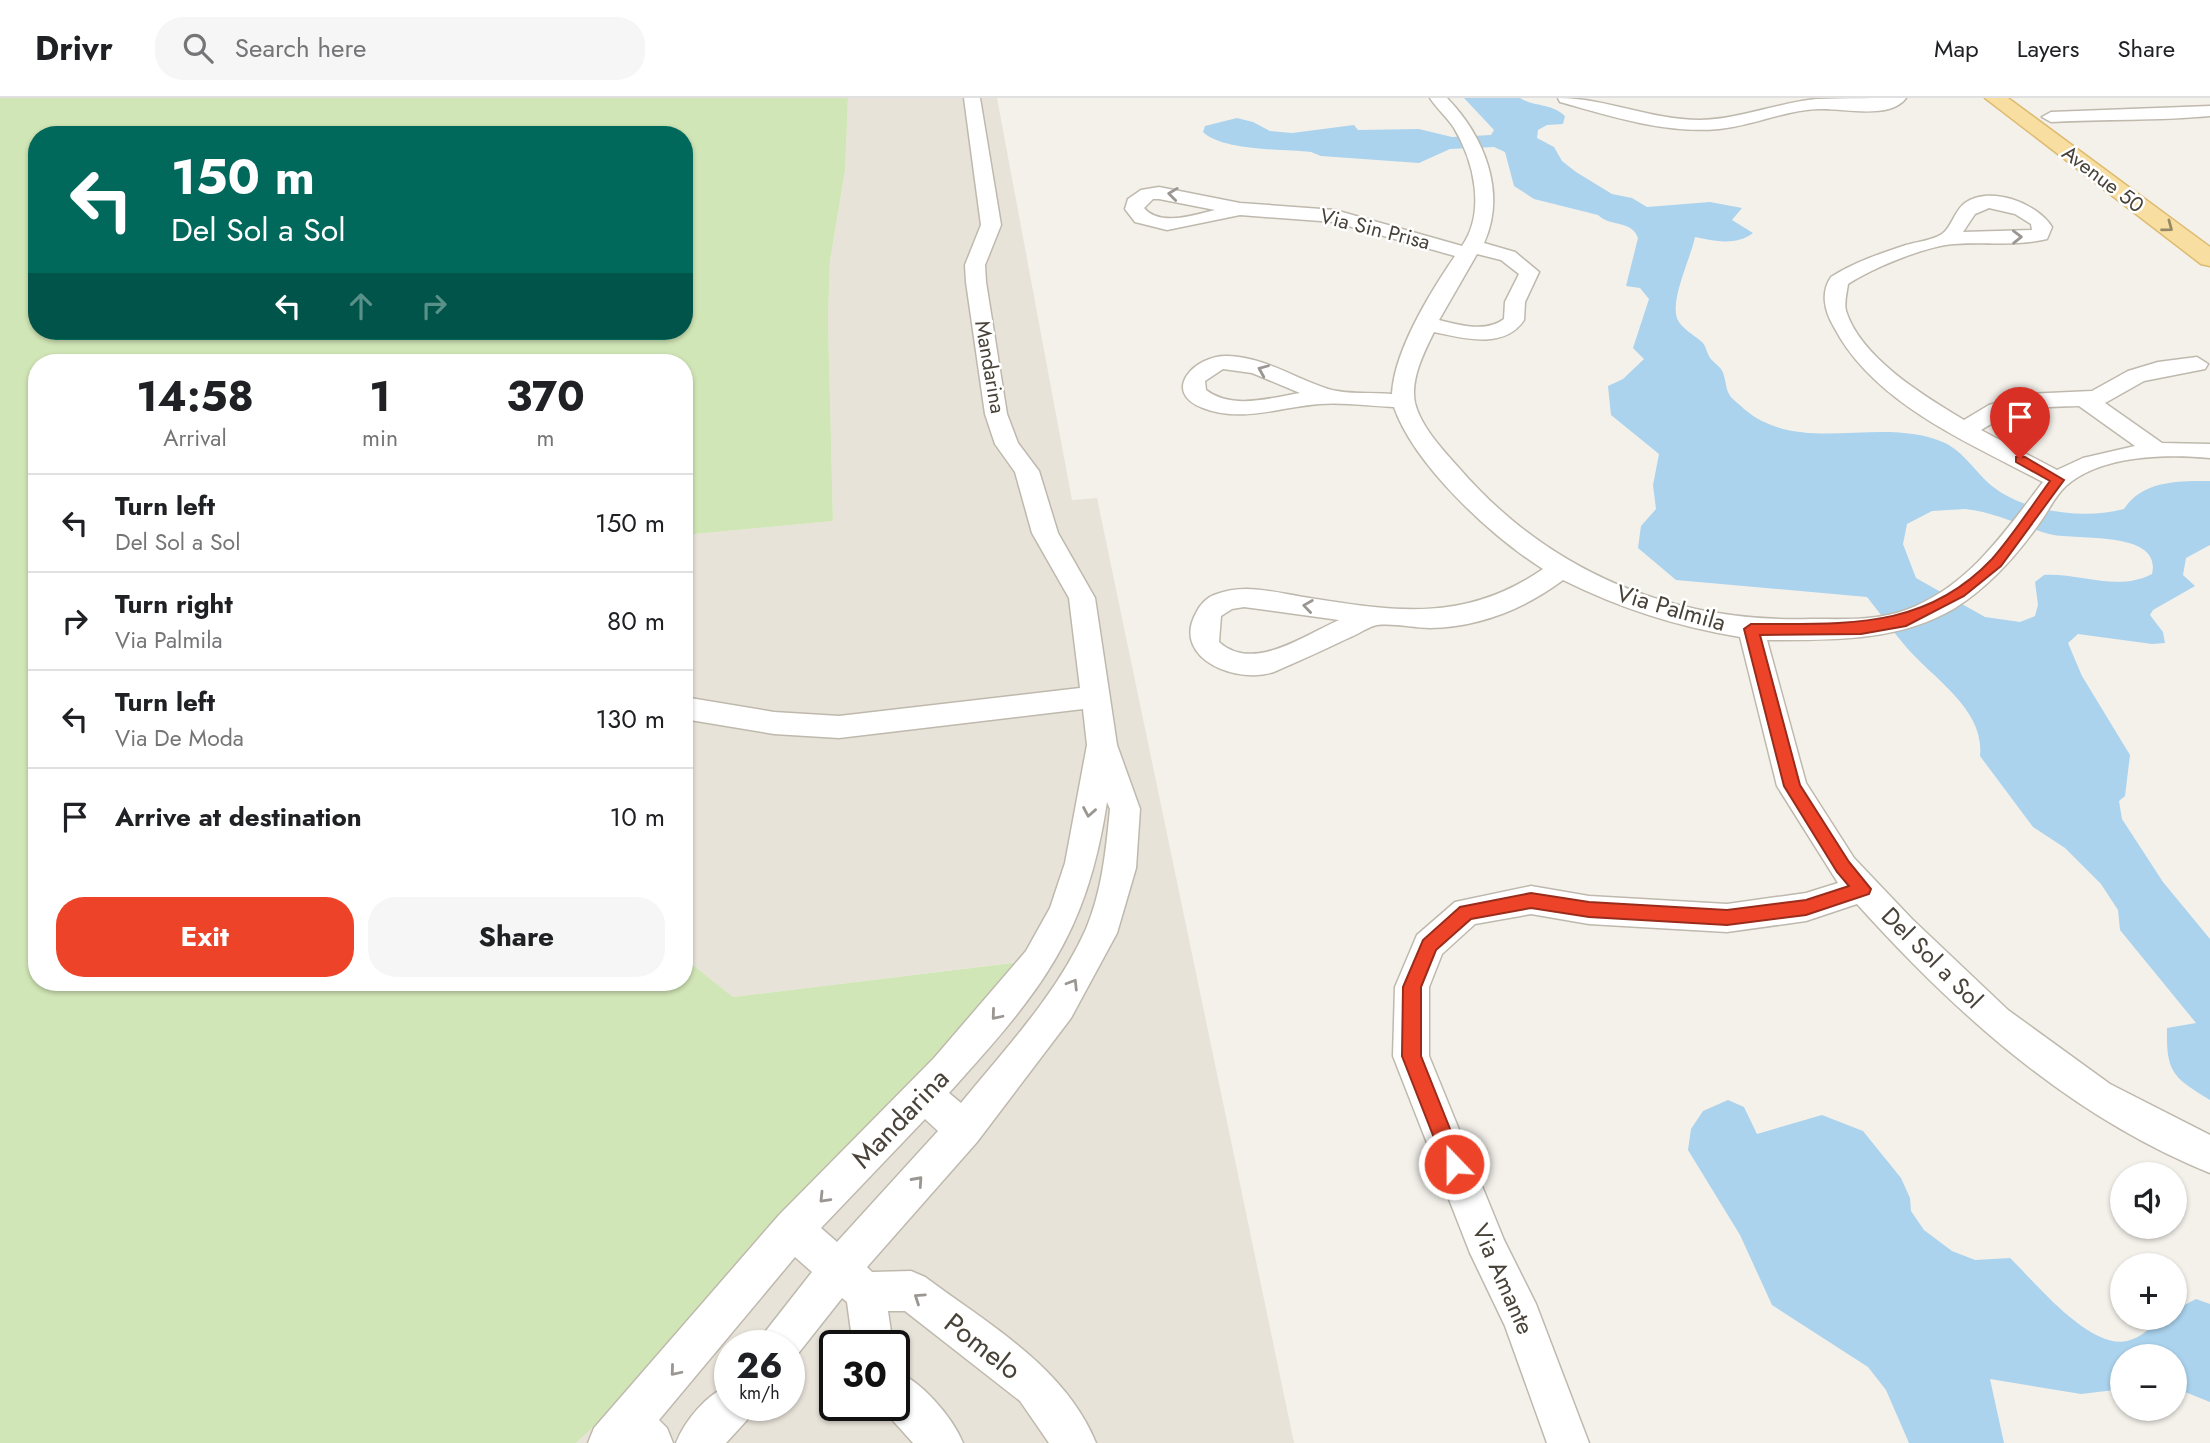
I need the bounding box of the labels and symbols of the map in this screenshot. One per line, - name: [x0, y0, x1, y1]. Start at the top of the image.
- street label: Avenue 50: [2056, 138, 2150, 220]
- one-way arrow: [1168, 187, 1179, 202]
- street label: Via Sin Prisa: [1317, 201, 1433, 257]
- one-way arrow: [2160, 219, 2172, 232]
- one-way arrow: [2012, 229, 2023, 244]
- street label: Mandarina: [967, 318, 1013, 416]
- one-way arrow: [1258, 364, 1270, 378]
- pin: [1990, 387, 2050, 459]
- street label: Via Palmila: [1612, 575, 1730, 640]
- one-way arrow: [1302, 599, 1314, 614]
- one-way arrow: [1082, 806, 1097, 818]
- street label: Del Sol a Sol: [1874, 899, 1991, 1016]
- one-way arrow: [1065, 978, 1078, 991]
- one-way arrow: [992, 1006, 1004, 1019]
- street label: Mandarina: [842, 1059, 959, 1178]
- position arrow: [1417, 1127, 1491, 1201]
- one-way arrow: [910, 1176, 922, 1189]
- one-way arrow: [819, 1190, 832, 1203]
- street label: Via Amante: [1464, 1218, 1543, 1340]
- one-way arrow: [914, 1294, 927, 1306]
- street label: Pomelo: [935, 1303, 1030, 1390]
- speed limit sign: 30: [819, 1330, 910, 1421]
- one-way arrow: [671, 1362, 683, 1375]

